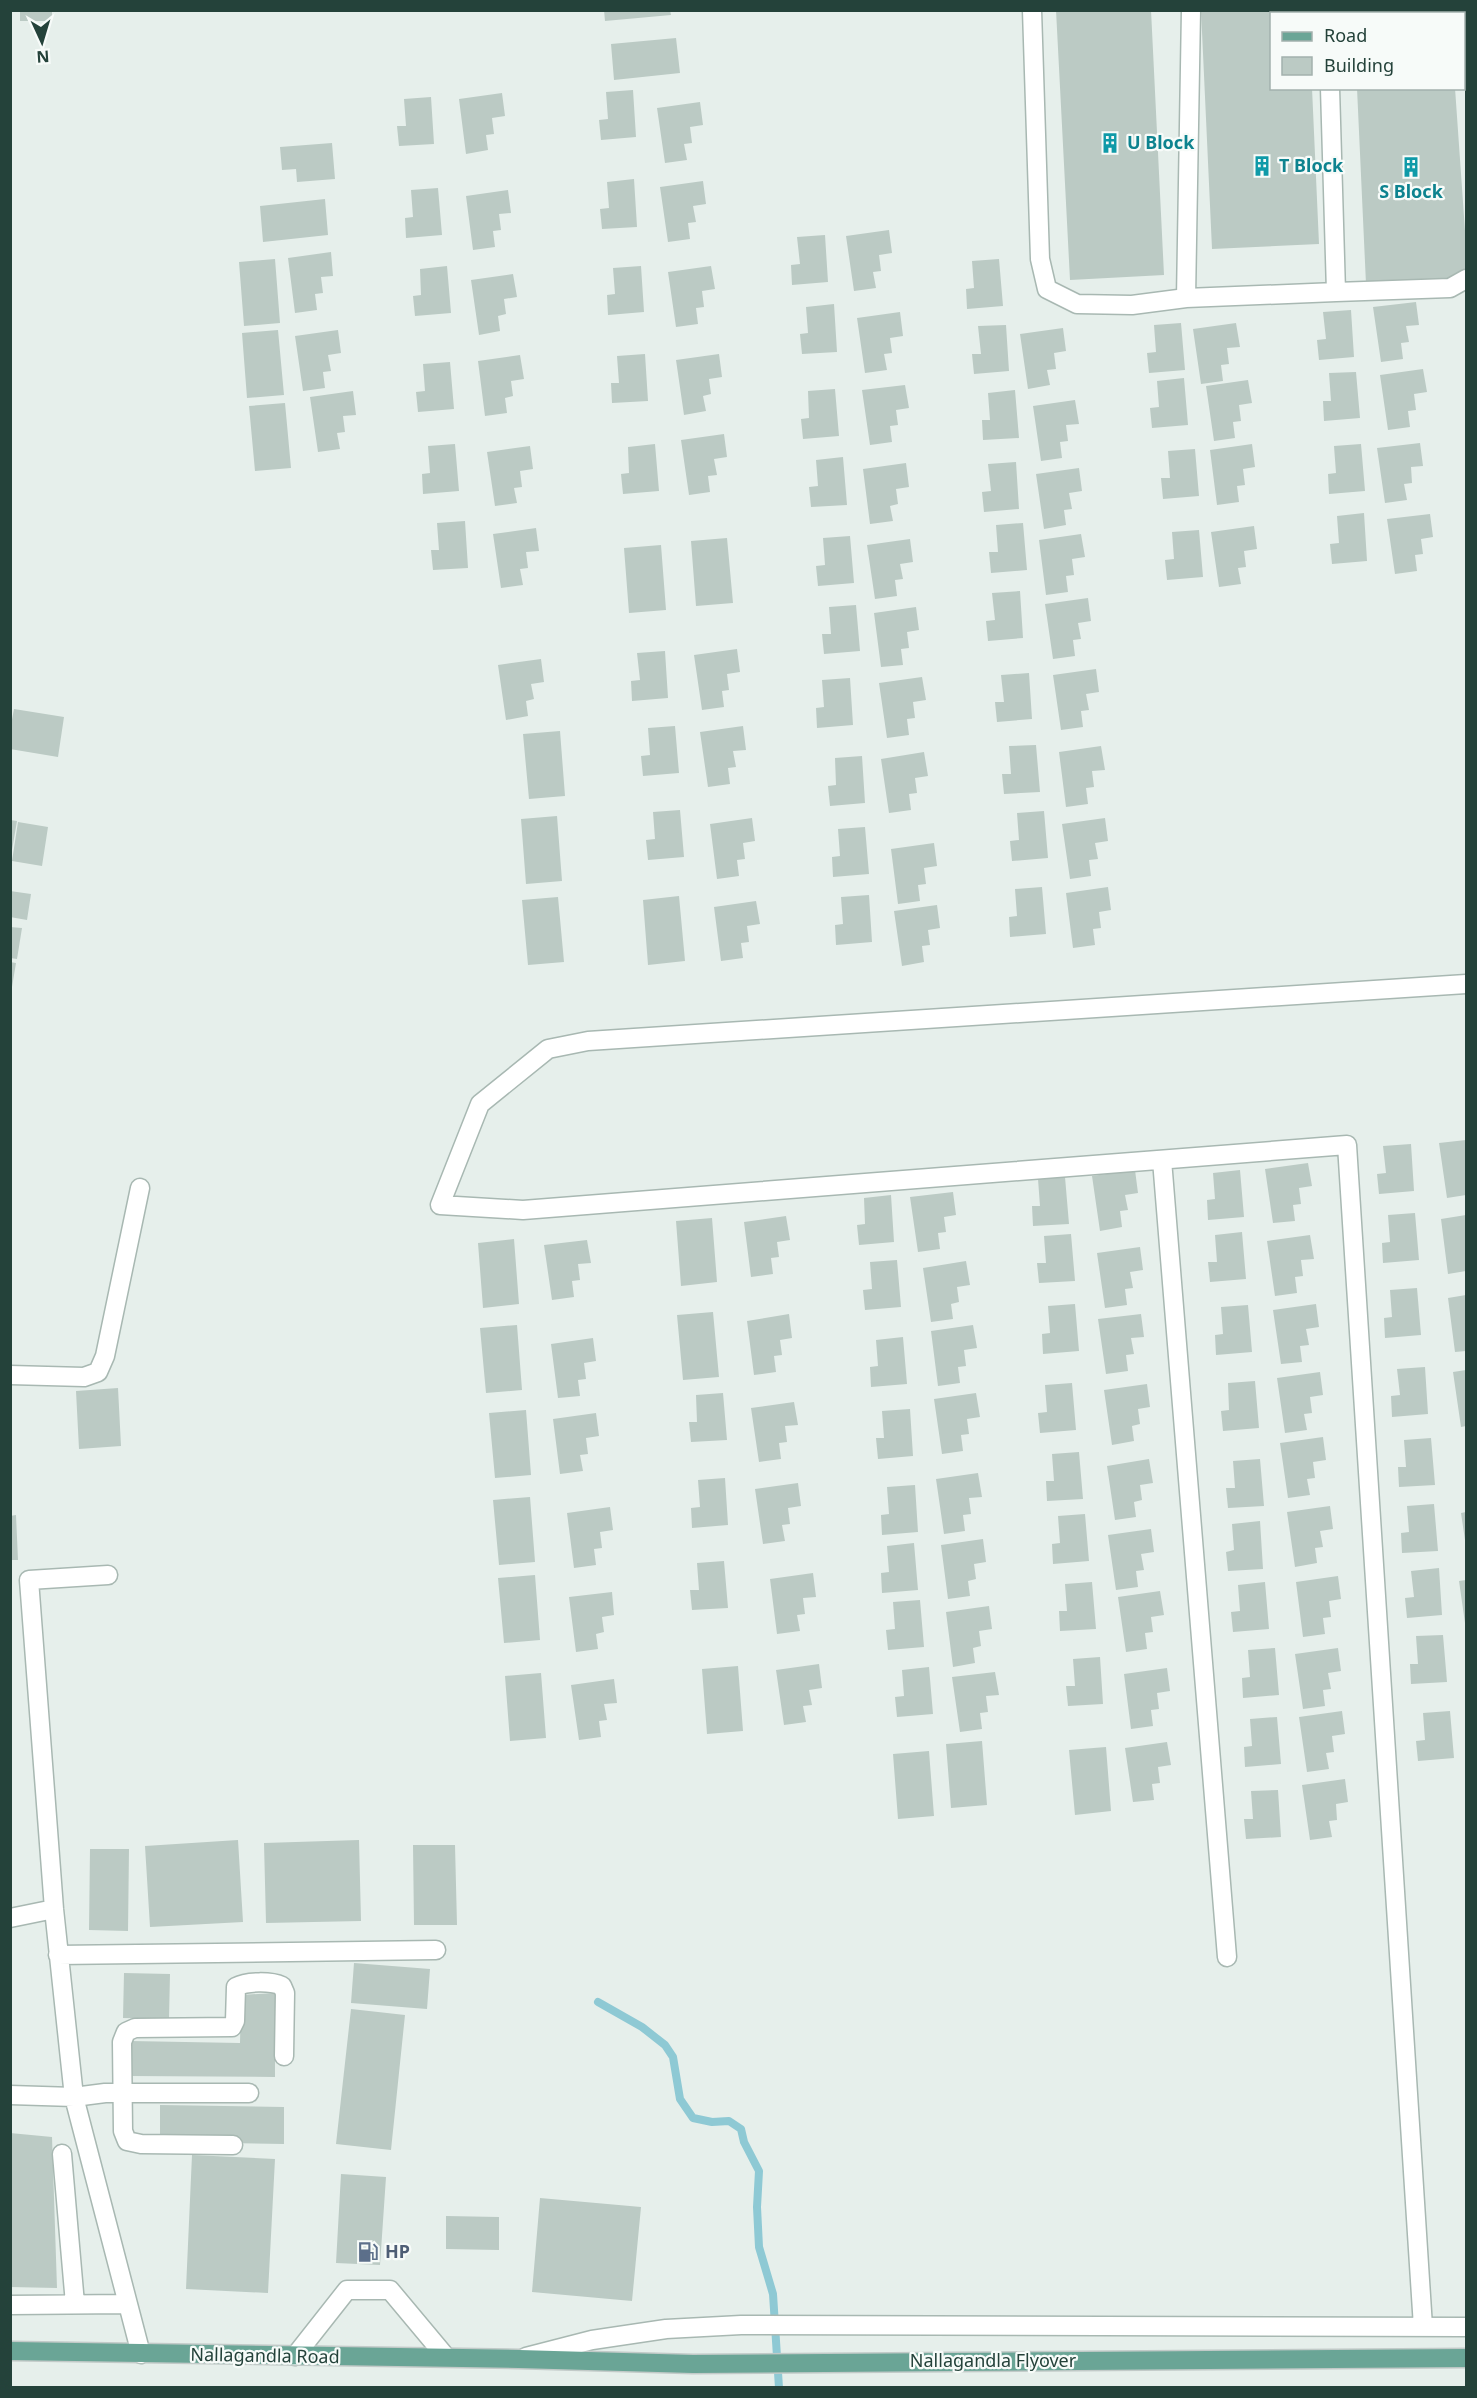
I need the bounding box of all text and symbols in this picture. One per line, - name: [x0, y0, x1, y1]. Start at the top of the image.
- north arrow: [12, 12, 72, 72]
- legend: [1270, 12, 1465, 90]
- text: Road: [1324, 23, 1367, 47]
- text: N: [36, 46, 50, 68]
- text: Building: [1324, 53, 1394, 77]
- place label: U Block: [1127, 130, 1195, 154]
- building icon: U Block: [1098, 131, 1122, 155]
- place label: T Block: [1279, 153, 1344, 177]
- building icon: T Block: [1250, 154, 1274, 178]
- building icon: S Block: [1399, 155, 1423, 179]
- place label: S Block: [1379, 179, 1444, 203]
- place label: HP: [385, 2239, 410, 2263]
- fuel station icon: HP: [356, 2240, 380, 2264]
- street label: Nallagandla Road: [190, 2342, 340, 2368]
- street label: Nallagandla Flyover: [910, 2348, 1077, 2372]

